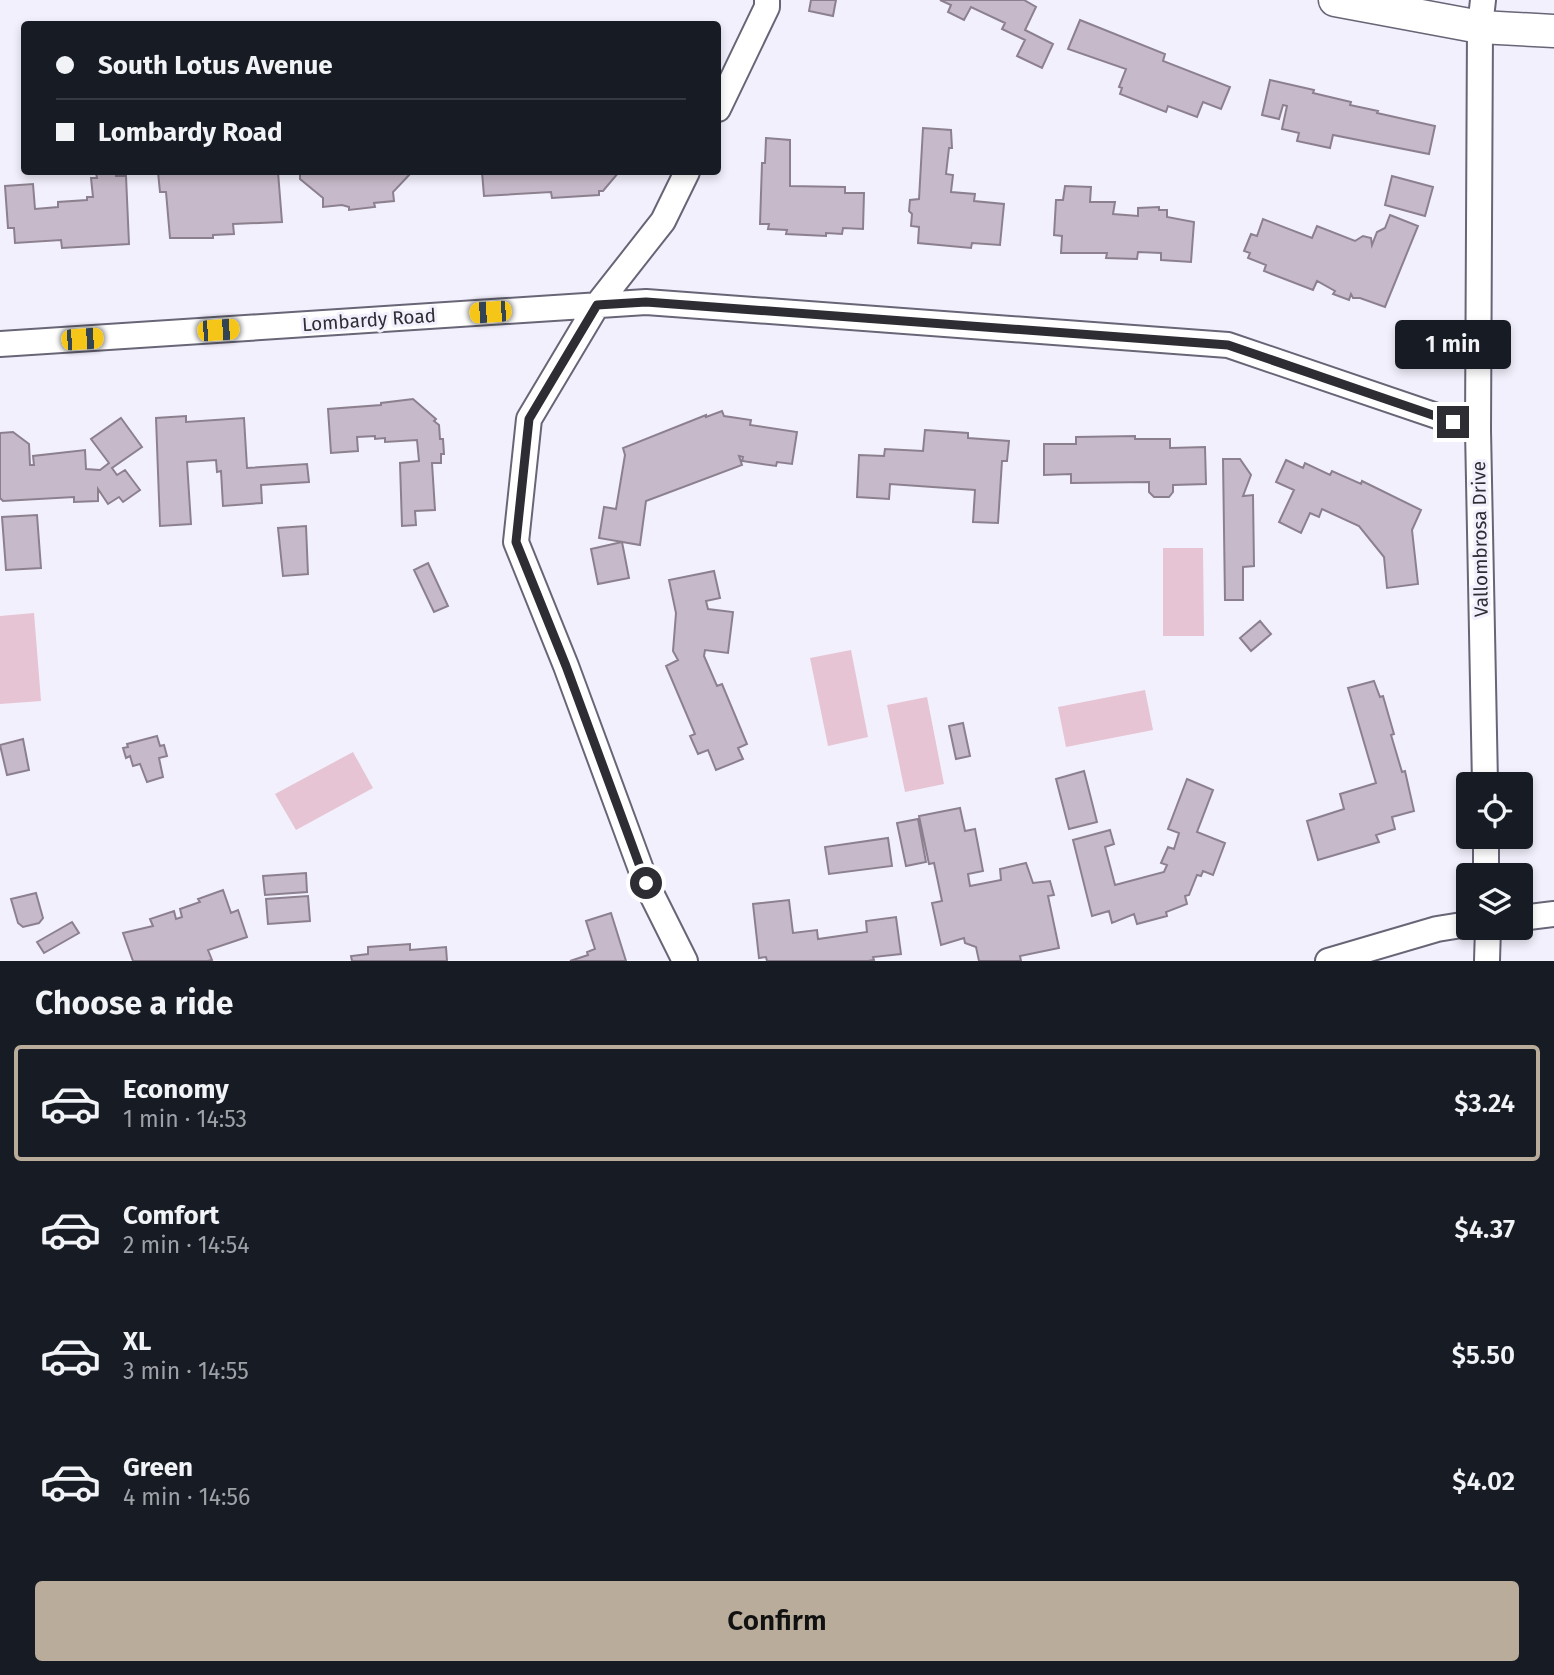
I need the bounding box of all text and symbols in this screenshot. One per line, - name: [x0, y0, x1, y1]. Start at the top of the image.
- text: South Lotus Avenue: [98, 50, 333, 81]
- text: Lombardy Road: [98, 117, 283, 148]
- car: [469, 300, 512, 324]
- street label: Lombardy Road: [301, 304, 437, 336]
- car: [197, 318, 240, 342]
- callout: 1 min: [1395, 320, 1511, 370]
- car: [61, 327, 104, 351]
- text: 1 min: [1425, 330, 1481, 358]
- route end: [1437, 406, 1469, 438]
- street label: Vallombrosa Drive: [1467, 461, 1493, 617]
- map controls: [1456, 772, 1533, 940]
- button: locate: [1456, 772, 1533, 849]
- button: layers: [1456, 863, 1533, 940]
- route start: [630, 867, 662, 899]
- text: Choose a ride: [35, 984, 233, 1022]
- icon: car: [39, 1072, 102, 1135]
- text: Economy: [123, 1074, 229, 1105]
- text: $3.24: [1454, 1088, 1515, 1119]
- text: 1 min · 14:53: [123, 1105, 247, 1133]
- icon: car: [39, 1198, 102, 1261]
- text: Comfort: [123, 1200, 219, 1231]
- text: $4.37: [1454, 1214, 1515, 1245]
- text: 2 min · 14:54: [123, 1231, 249, 1259]
- icon: car: [39, 1324, 102, 1387]
- text: XL: [123, 1326, 151, 1357]
- text: $5.50: [1452, 1340, 1515, 1371]
- text: 3 min · 14:55: [123, 1357, 249, 1385]
- icon: car: [39, 1450, 102, 1513]
- text: Green: [123, 1452, 193, 1483]
- text: $4.02: [1452, 1466, 1515, 1497]
- text: 4 min · 14:56: [123, 1483, 250, 1511]
- button: Confirm: [35, 1581, 1519, 1661]

